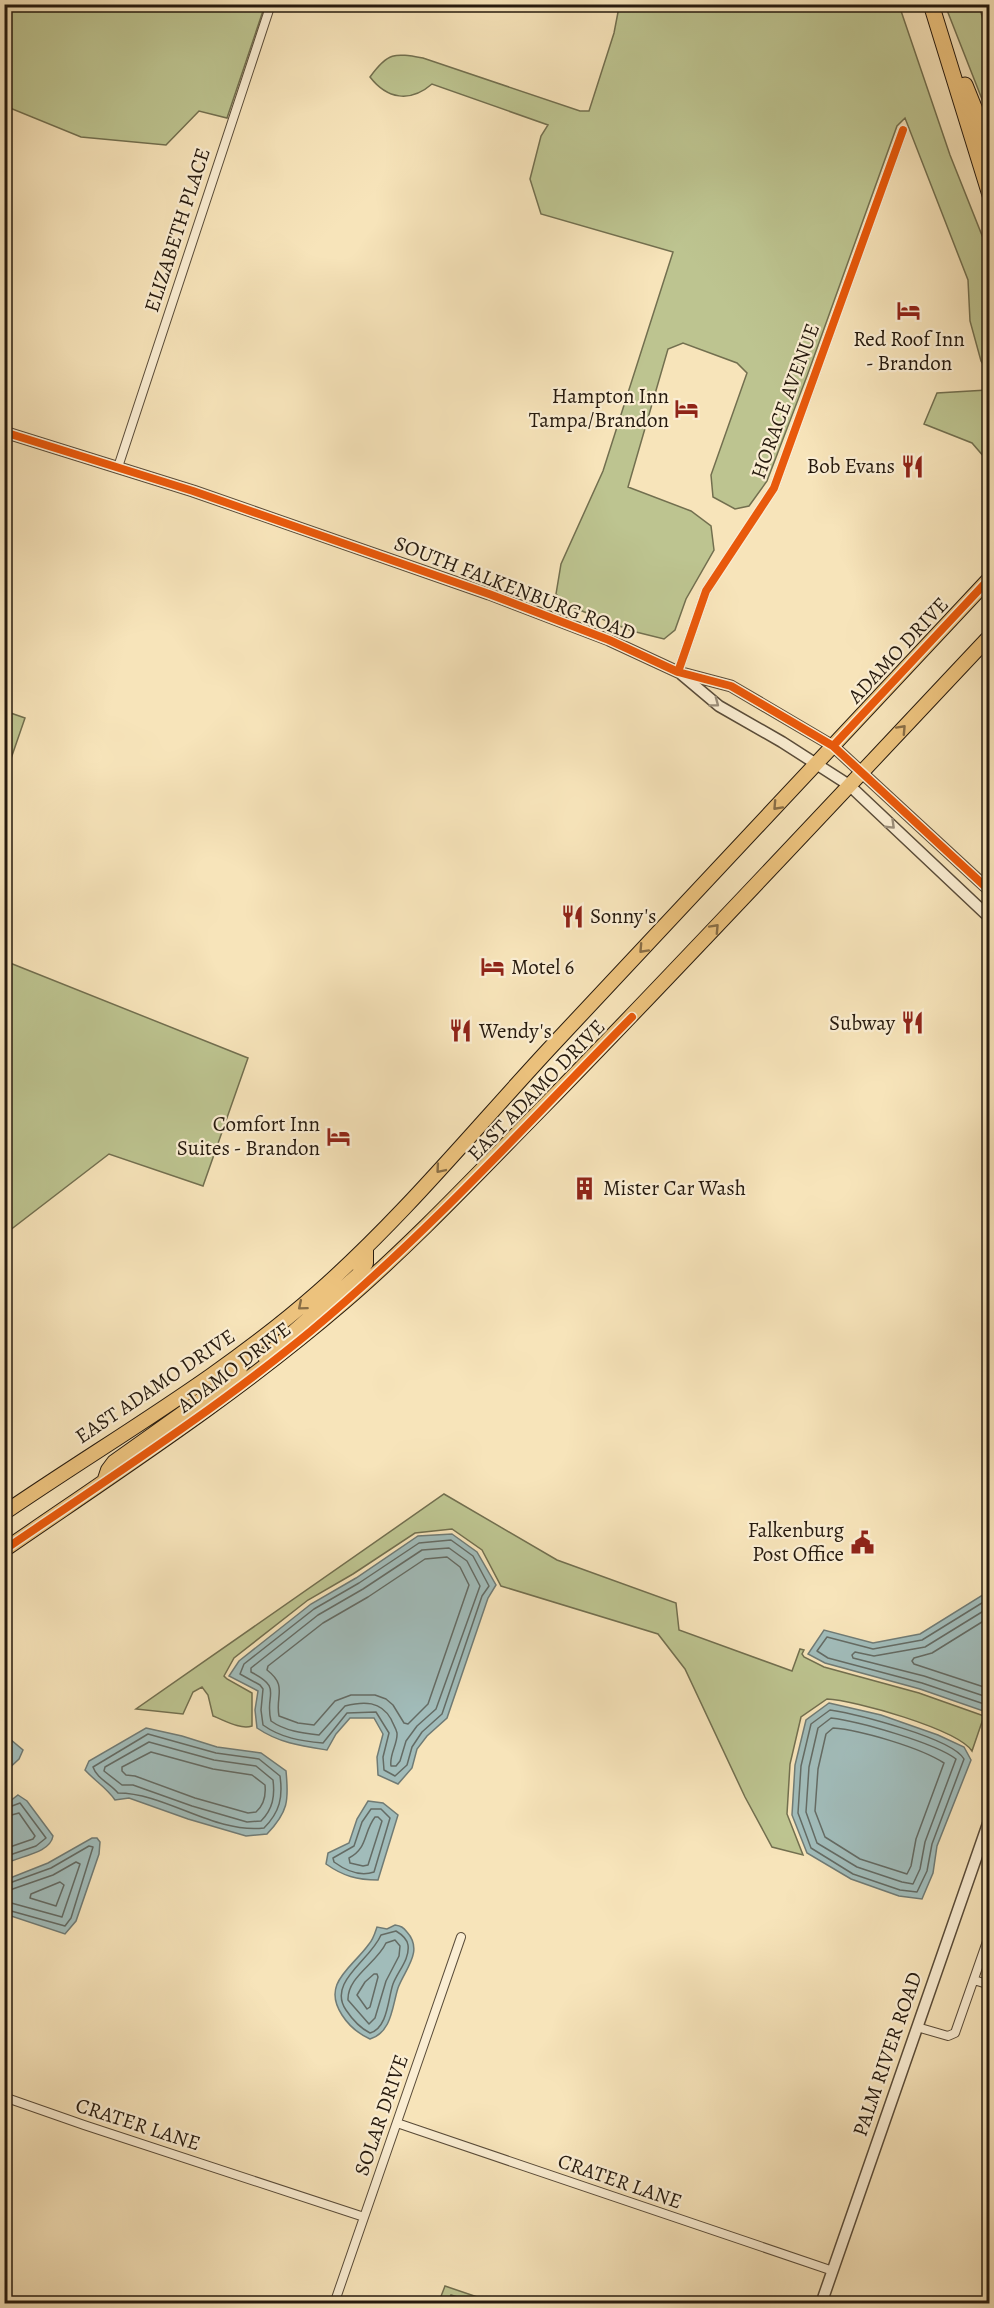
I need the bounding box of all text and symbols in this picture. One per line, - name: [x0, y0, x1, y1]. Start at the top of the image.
- street label: ELIZABETH PLACE: [137, 144, 217, 316]
- hotel icon: Red Roof Inn - Brandon: [896, 298, 922, 324]
- street label: HORACE AVENUE: [744, 319, 826, 483]
- place label: Red Roof Inn - Brandon: [853, 325, 965, 377]
- place label: Hampton Inn Tampa/Brandon: [529, 382, 669, 434]
- hotel icon: Hampton Inn Tampa/Brandon: [674, 395, 700, 421]
- place label: Bob Evans: [807, 452, 895, 480]
- restaurant icon: Bob Evans: [900, 453, 926, 479]
- street label: SOUTH FALKENBURG ROAD: [390, 529, 640, 647]
- street label: ADAMO DRIVE: [841, 591, 955, 710]
- one-way arrow: [709, 695, 720, 706]
- one-way arrow: [895, 725, 906, 735]
- one-way arrow: [773, 799, 784, 810]
- one-way arrow: [885, 818, 895, 829]
- place label: Sonny's: [590, 902, 657, 930]
- restaurant icon: Sonny's: [559, 903, 585, 929]
- one-way arrow: [708, 925, 719, 935]
- one-way arrow: [639, 942, 650, 952]
- place label: Motel 6: [511, 953, 574, 981]
- hotel icon: Motel 6: [480, 954, 506, 980]
- place label: Subway: [829, 1009, 896, 1037]
- restaurant icon: Subway: [900, 1010, 926, 1036]
- street label: EAST ADAMO DRIVE: [461, 1013, 611, 1167]
- place label: Wendy's: [478, 1017, 552, 1045]
- restaurant icon: Wendy's: [448, 1018, 474, 1044]
- place label: Comfort Inn Suites - Brandon: [177, 1110, 320, 1162]
- hotel icon: Comfort Inn Suites - Brandon: [325, 1123, 351, 1149]
- one-way arrow: [436, 1162, 447, 1173]
- place label: Mister Car Wash: [603, 1174, 746, 1202]
- building icon: Mister Car Wash: [572, 1175, 598, 1201]
- one-way arrow: [298, 1299, 309, 1310]
- street label: ADAMO DRIVE: [171, 1315, 297, 1420]
- street label: EAST ADAMO DRIVE: [70, 1322, 240, 1450]
- place label: Falkenburg Post Office: [748, 1516, 844, 1568]
- public building icon: Falkenburg Post Office: [849, 1529, 875, 1555]
- street label: PALM RIVER ROAD: [846, 1968, 928, 2140]
- street label: SOLAR DRIVE: [347, 2051, 415, 2179]
- street label: CRATER LANE: [72, 2091, 204, 2157]
- street label: CRATER LANE: [554, 2147, 686, 2215]

